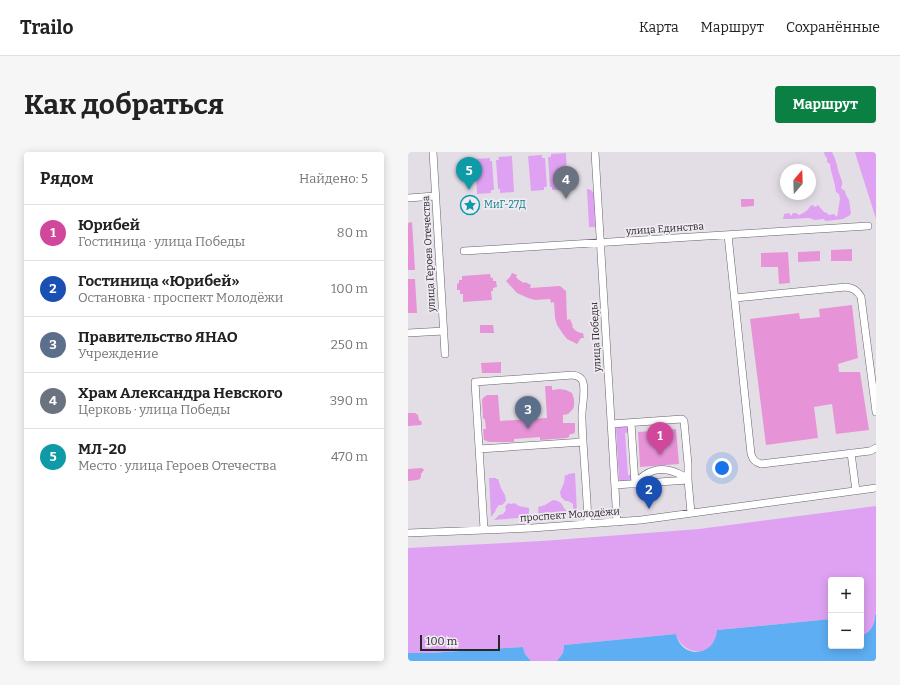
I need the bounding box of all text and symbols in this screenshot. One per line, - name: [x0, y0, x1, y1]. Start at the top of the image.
- text: Trailo: [20, 16, 73, 39]
- text: Карта: [639, 19, 679, 36]
- text: Маршрут: [701, 19, 764, 36]
- text: Сохранённые: [786, 19, 880, 36]
- button: Маршрут: [775, 86, 876, 123]
- text: Как добраться: [24, 88, 224, 121]
- pin: 5: [456, 157, 482, 190]
- north arrow: [780, 164, 816, 200]
- pin: 4: [553, 166, 579, 199]
- text: Рядом: [40, 168, 93, 189]
- text: Найдено: 5: [299, 171, 368, 186]
- place icon: МиГ-27Д: [459, 194, 481, 216]
- street label: улица Героев Отечества: [420, 195, 438, 314]
- place label: МиГ-27Д: [484, 199, 526, 211]
- text: Юрибей: [78, 216, 140, 234]
- street label: улица Единства: [625, 220, 705, 238]
- text: 1: [50, 225, 56, 240]
- text: 80 m: [337, 225, 368, 240]
- text: Гостиница · улица Победы: [78, 234, 245, 249]
- text: Гостиница «Юрибей»: [78, 272, 240, 290]
- text: 2: [49, 281, 57, 296]
- text: 100 m: [331, 281, 368, 296]
- text: Остановка · проспект Молодёжи: [78, 290, 283, 305]
- street label: улица Победы: [587, 302, 604, 373]
- text: Правительство ЯНАО: [78, 328, 238, 346]
- text: 3: [49, 337, 57, 352]
- text: 250 m: [331, 337, 368, 352]
- text: Учреждение: [78, 346, 158, 361]
- text: Храм Александра Невского: [78, 384, 283, 402]
- text: 4: [49, 393, 57, 408]
- text: 390 m: [330, 393, 368, 408]
- pin: 3: [515, 396, 541, 429]
- text: Церковь · улица Победы: [78, 402, 230, 417]
- pin: 1: [647, 422, 673, 455]
- text: МЛ-20: [78, 440, 127, 458]
- text: 5: [49, 449, 57, 464]
- text: 470 m: [331, 449, 368, 464]
- text: Место · улица Героев Отечества: [78, 458, 277, 473]
- your location: [712, 458, 732, 478]
- pin: 2: [636, 476, 662, 509]
- street label: проспект Молодёжи: [520, 505, 621, 524]
- map controls: [828, 577, 864, 649]
- button: +: [828, 577, 864, 613]
- button: −: [828, 613, 864, 649]
- scale bar: [420, 633, 500, 652]
- text: 100 m: [426, 635, 457, 648]

